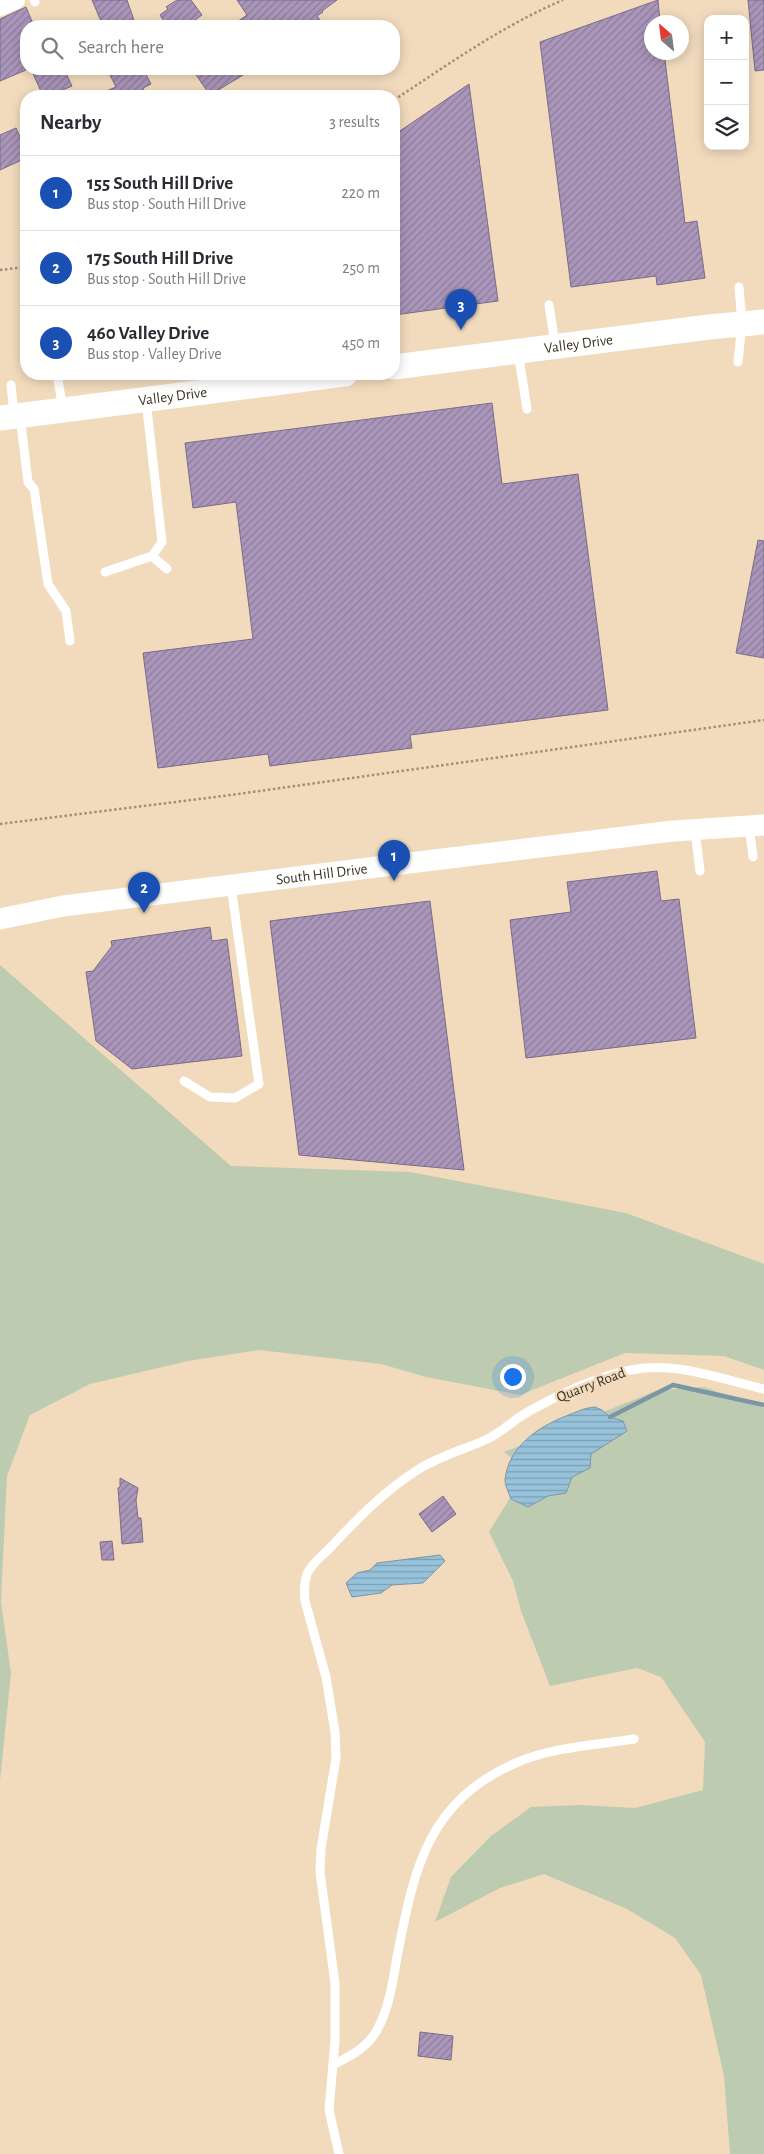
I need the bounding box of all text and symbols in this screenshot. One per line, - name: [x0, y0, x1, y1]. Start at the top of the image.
- north arrow: [644, 15, 689, 60]
- map controls: [704, 15, 749, 150]
- button: +: [704, 15, 749, 60]
- search box: [20, 20, 400, 75]
- icon: search: [38, 34, 66, 62]
- text: Search here: [78, 38, 164, 57]
- button: −: [704, 60, 749, 105]
- button: layers: [704, 105, 749, 150]
- text: Nearby: [40, 112, 101, 133]
- text: 3 results: [329, 114, 380, 130]
- text: 155 South Hill Drive: [87, 174, 233, 193]
- text: 1: [53, 185, 59, 201]
- text: 220 m: [342, 185, 380, 201]
- text: Bus stop · South Hill Drive: [87, 196, 246, 212]
- text: 175 South Hill Drive: [87, 249, 233, 268]
- text: 2: [52, 260, 60, 276]
- text: 250 m: [342, 260, 380, 276]
- text: Bus stop · South Hill Drive: [87, 271, 246, 287]
- pin: 3: [445, 289, 477, 330]
- text: 460 Valley Drive: [87, 324, 209, 343]
- street label: Valley Drive: [543, 332, 614, 355]
- text: 3: [53, 335, 59, 351]
- text: 450 m: [342, 335, 380, 351]
- text: Bus stop · Valley Drive: [87, 346, 222, 362]
- street label: Valley Drive: [137, 384, 208, 408]
- pin: 1: [378, 840, 410, 881]
- street label: South Hill Drive: [275, 861, 368, 887]
- pin: 2: [128, 872, 160, 913]
- your location: [500, 1364, 526, 1390]
- street label: Quarry Road: [554, 1365, 628, 1405]

